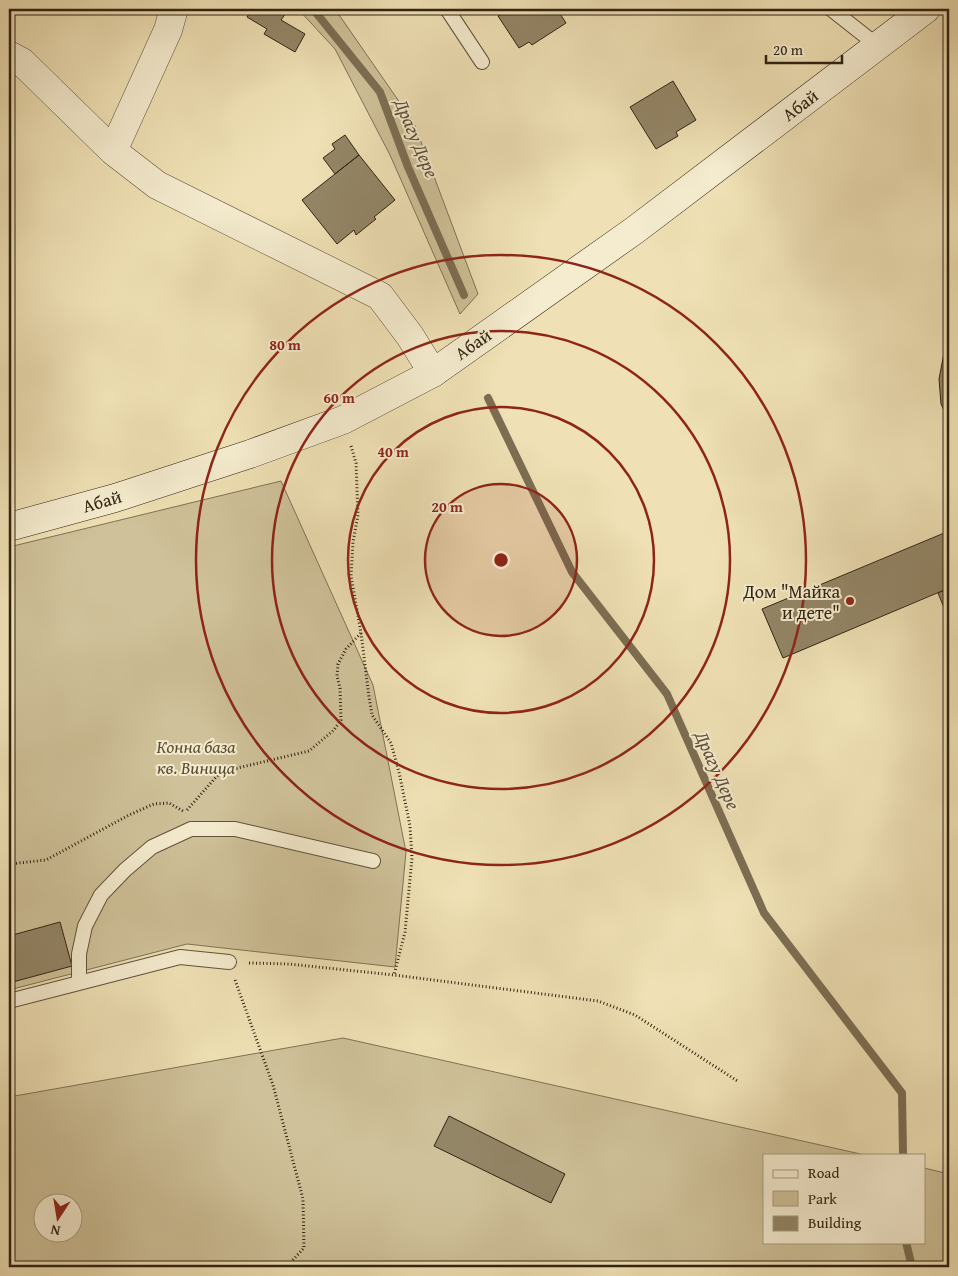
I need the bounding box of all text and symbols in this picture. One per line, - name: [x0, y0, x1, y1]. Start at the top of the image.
- scale bar: [766, 32, 842, 64]
- text: 20 m: [773, 39, 804, 60]
- street label: Абай: [776, 82, 824, 128]
- water label: Драгу Дере: [387, 93, 446, 182]
- street label: Абай: [449, 321, 497, 366]
- text: 80 m: [269, 334, 301, 355]
- text: 60 m: [323, 387, 355, 408]
- text: 40 m: [377, 441, 409, 462]
- street label: Абай: [79, 483, 125, 519]
- text: 20 m: [431, 496, 463, 517]
- centre of rings: [492, 551, 510, 569]
- place label: Дом "Майка и дете": [742, 578, 840, 626]
- marker: Дом "Майка и дете": [844, 595, 856, 607]
- water label: Драгу Дере: [688, 725, 748, 814]
- park label: Конна база кв. Виница: [157, 733, 236, 781]
- legend: [763, 1154, 926, 1244]
- text: Road: [808, 1162, 839, 1183]
- text: Park: [808, 1188, 837, 1209]
- north arrow: [32, 1194, 82, 1244]
- text: Building: [808, 1212, 862, 1233]
- text: N: [48, 1220, 62, 1241]

